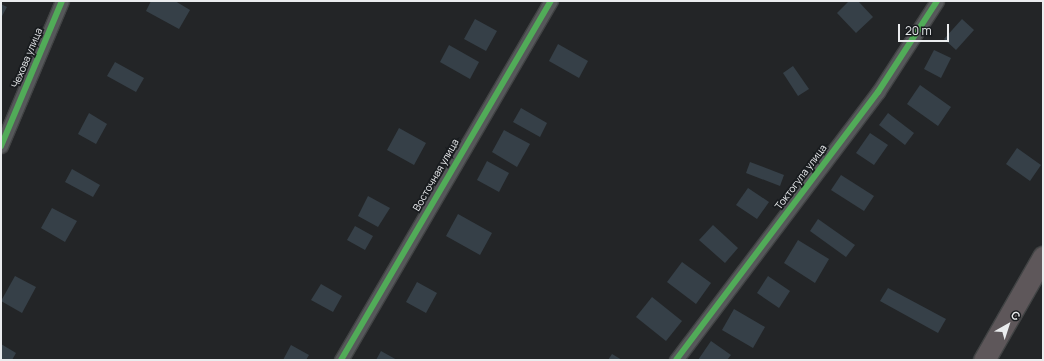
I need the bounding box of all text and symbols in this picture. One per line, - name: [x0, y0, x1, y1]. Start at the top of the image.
- scale bar: [900, 16, 951, 42]
- text: 20 m: [905, 22, 932, 39]
- street label: Чехова улица: [9, 26, 45, 90]
- street label: Восточная улица: [411, 137, 461, 213]
- street label: Токтогула улица: [773, 142, 829, 212]
- north arrow: [988, 305, 1028, 345]
- text: С: [1008, 307, 1024, 324]

